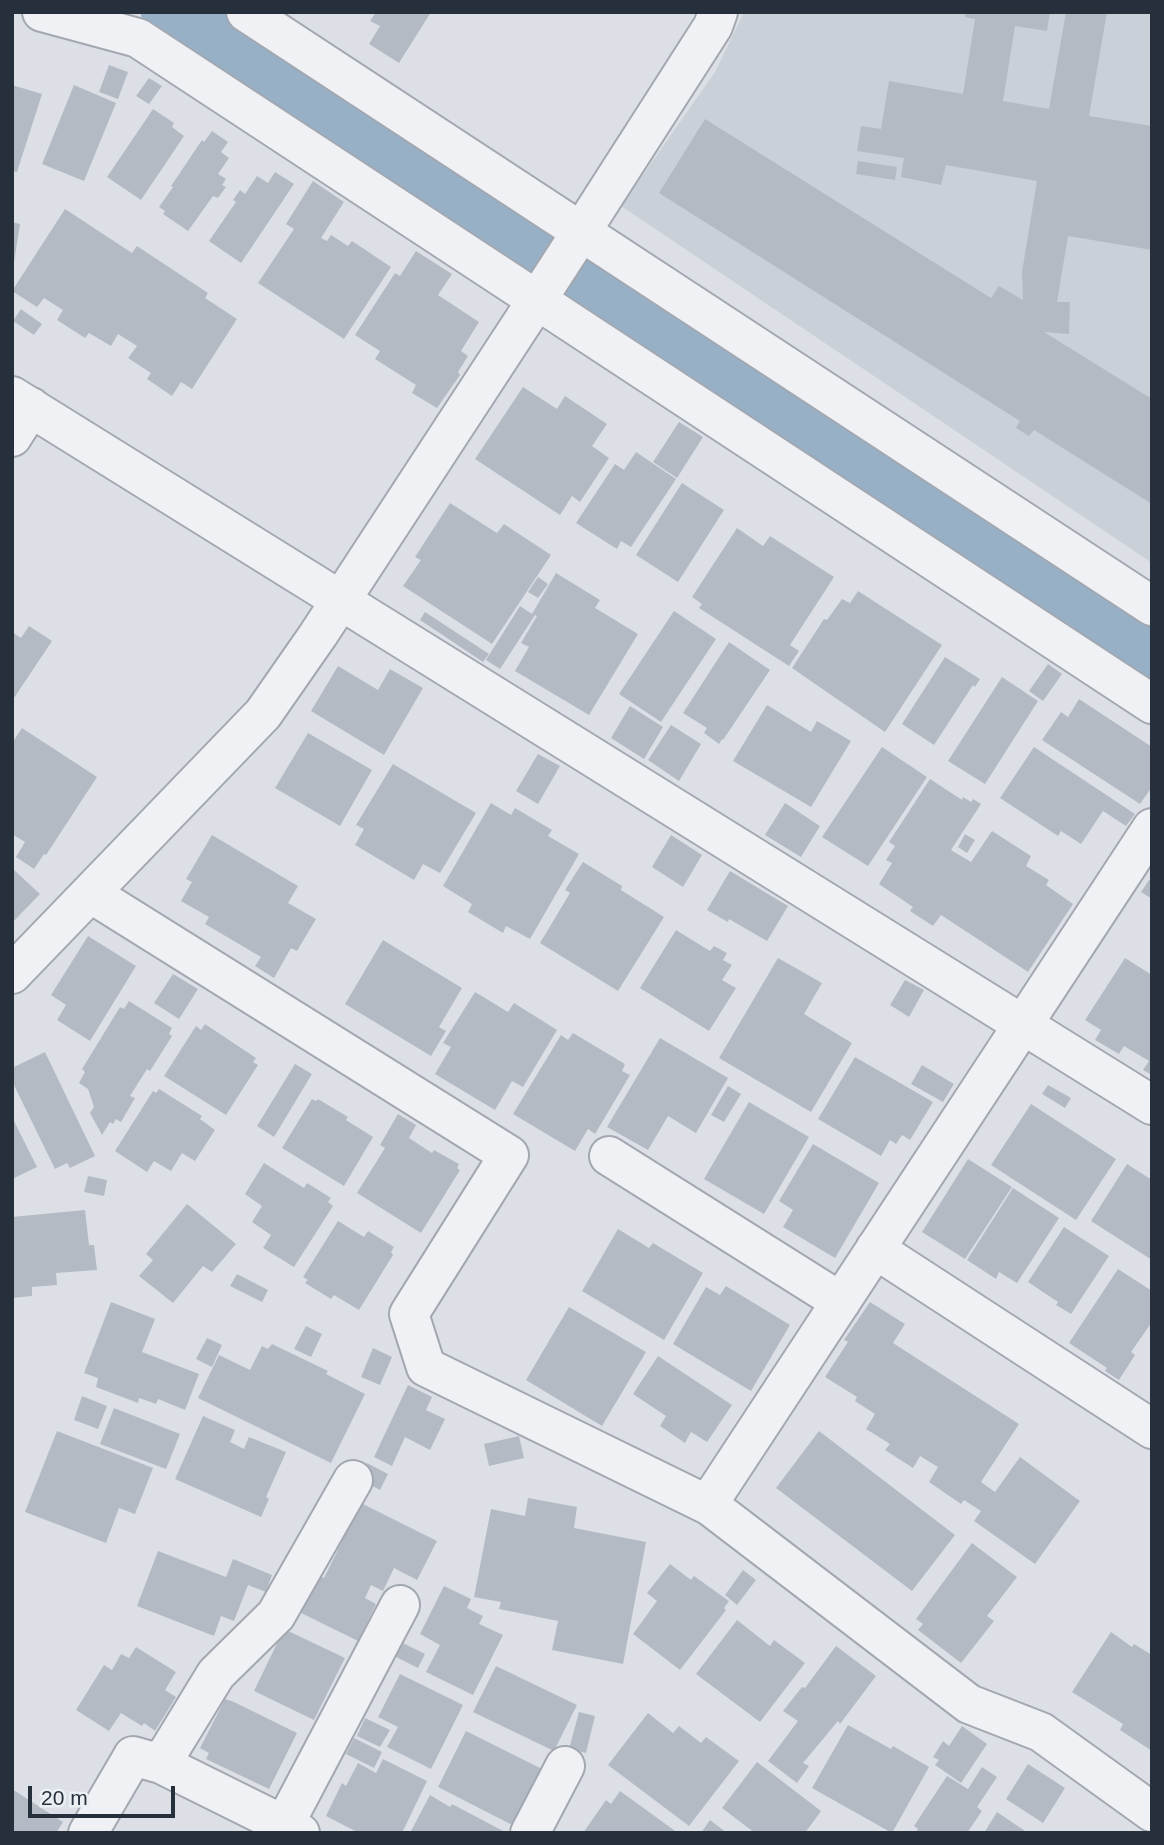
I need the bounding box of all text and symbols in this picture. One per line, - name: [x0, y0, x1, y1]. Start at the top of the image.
- scale bar: [32, 1772, 178, 1816]
- text: 20 m: [41, 1786, 88, 1809]

